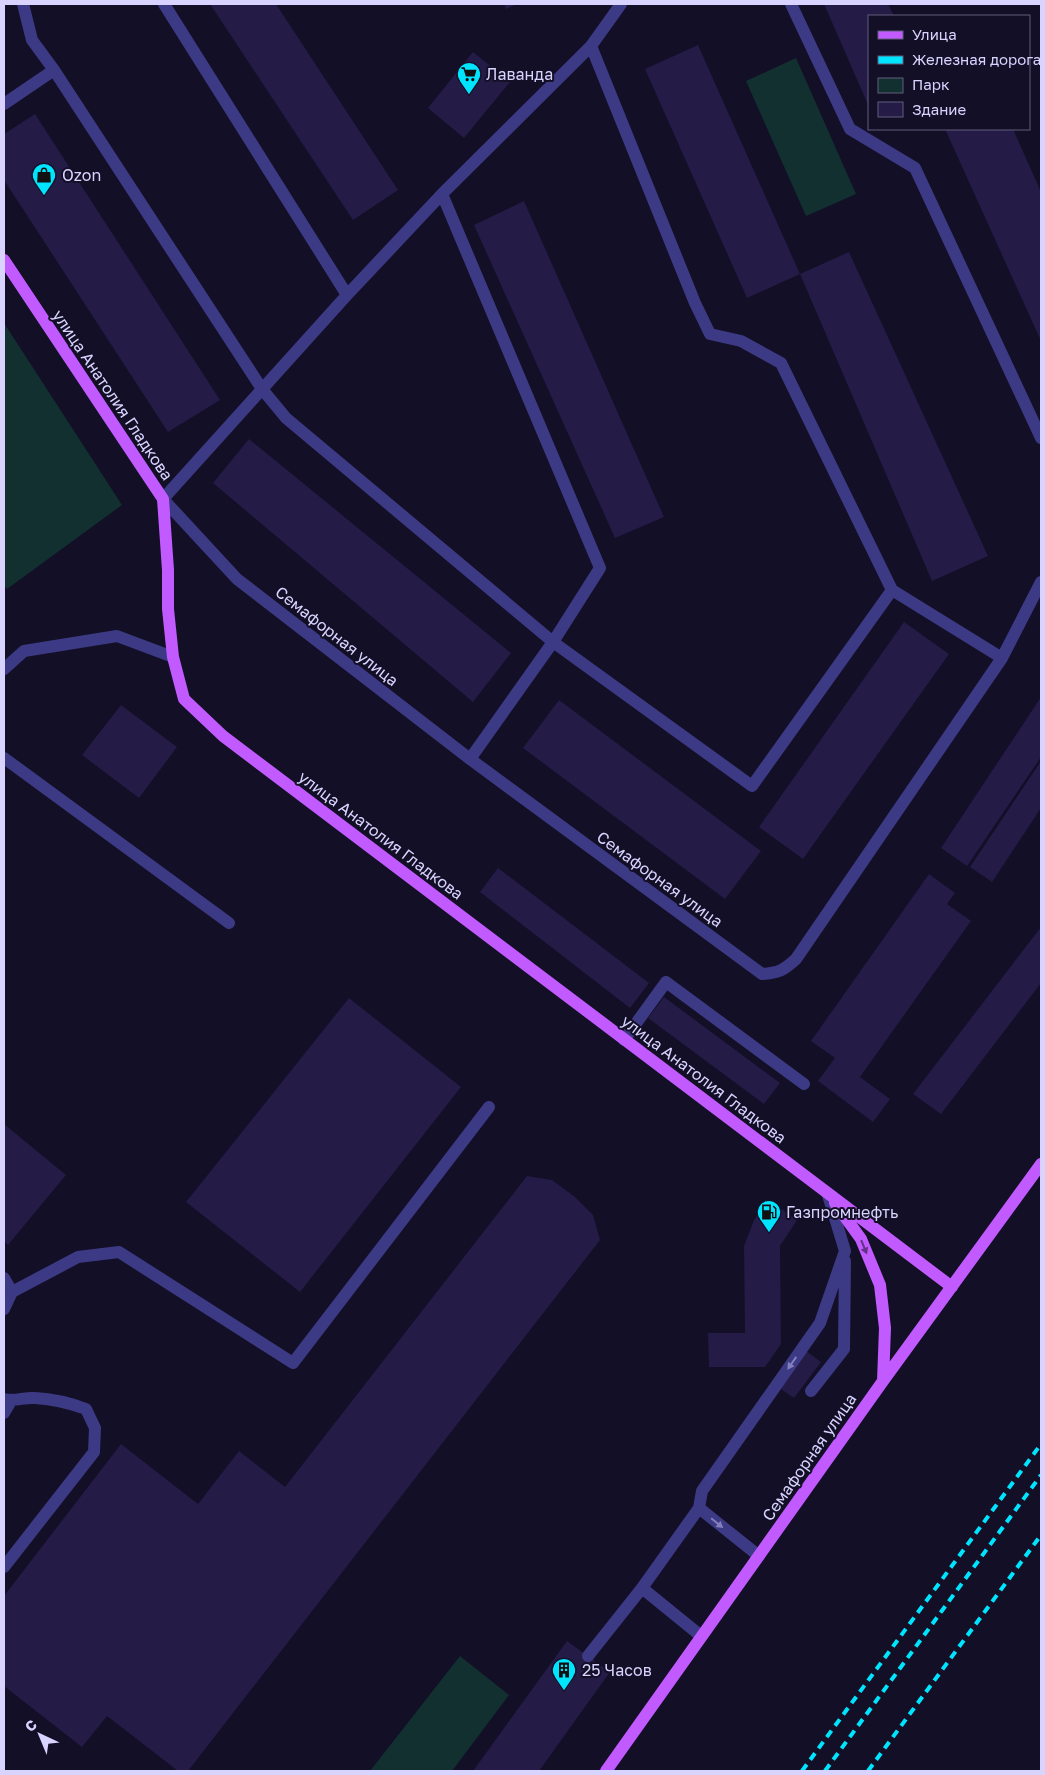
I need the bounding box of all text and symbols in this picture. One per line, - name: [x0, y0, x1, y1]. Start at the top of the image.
- legend: [868, 15, 1030, 130]
- text: Улица: [912, 25, 957, 43]
- text: Железная дорога: [912, 50, 1041, 68]
- supermarket icon: Лаванда: [456, 61, 482, 95]
- place label: Лаванда: [486, 64, 553, 84]
- text: Парк: [912, 75, 950, 93]
- text: Здание: [912, 100, 966, 118]
- shop icon: Ozon: [31, 162, 57, 196]
- place label: Ozon: [62, 165, 101, 185]
- street label: улица Анатолия Гладкова: [48, 306, 178, 484]
- street label: Семафорная улица: [271, 582, 403, 690]
- street label: улица Анатолия Гладкова: [295, 766, 467, 904]
- street label: Семафорная улица: [593, 827, 727, 931]
- street label: улица Анатолия Гладкова: [618, 1010, 790, 1148]
- fuel station icon: Газпромнефть: [756, 1199, 782, 1233]
- place label: Газпромнефть: [786, 1202, 898, 1222]
- one-way arrow: [861, 1240, 869, 1254]
- one-way arrow: [787, 1356, 797, 1369]
- street label: Семафорная улица: [758, 1389, 860, 1525]
- one-way arrow: [711, 1517, 724, 1528]
- building icon: 25 Часов: [551, 1657, 577, 1691]
- place label: 25 Часов: [582, 1660, 652, 1680]
- north arrow: [15, 1710, 65, 1760]
- text: С: [21, 1716, 40, 1735]

